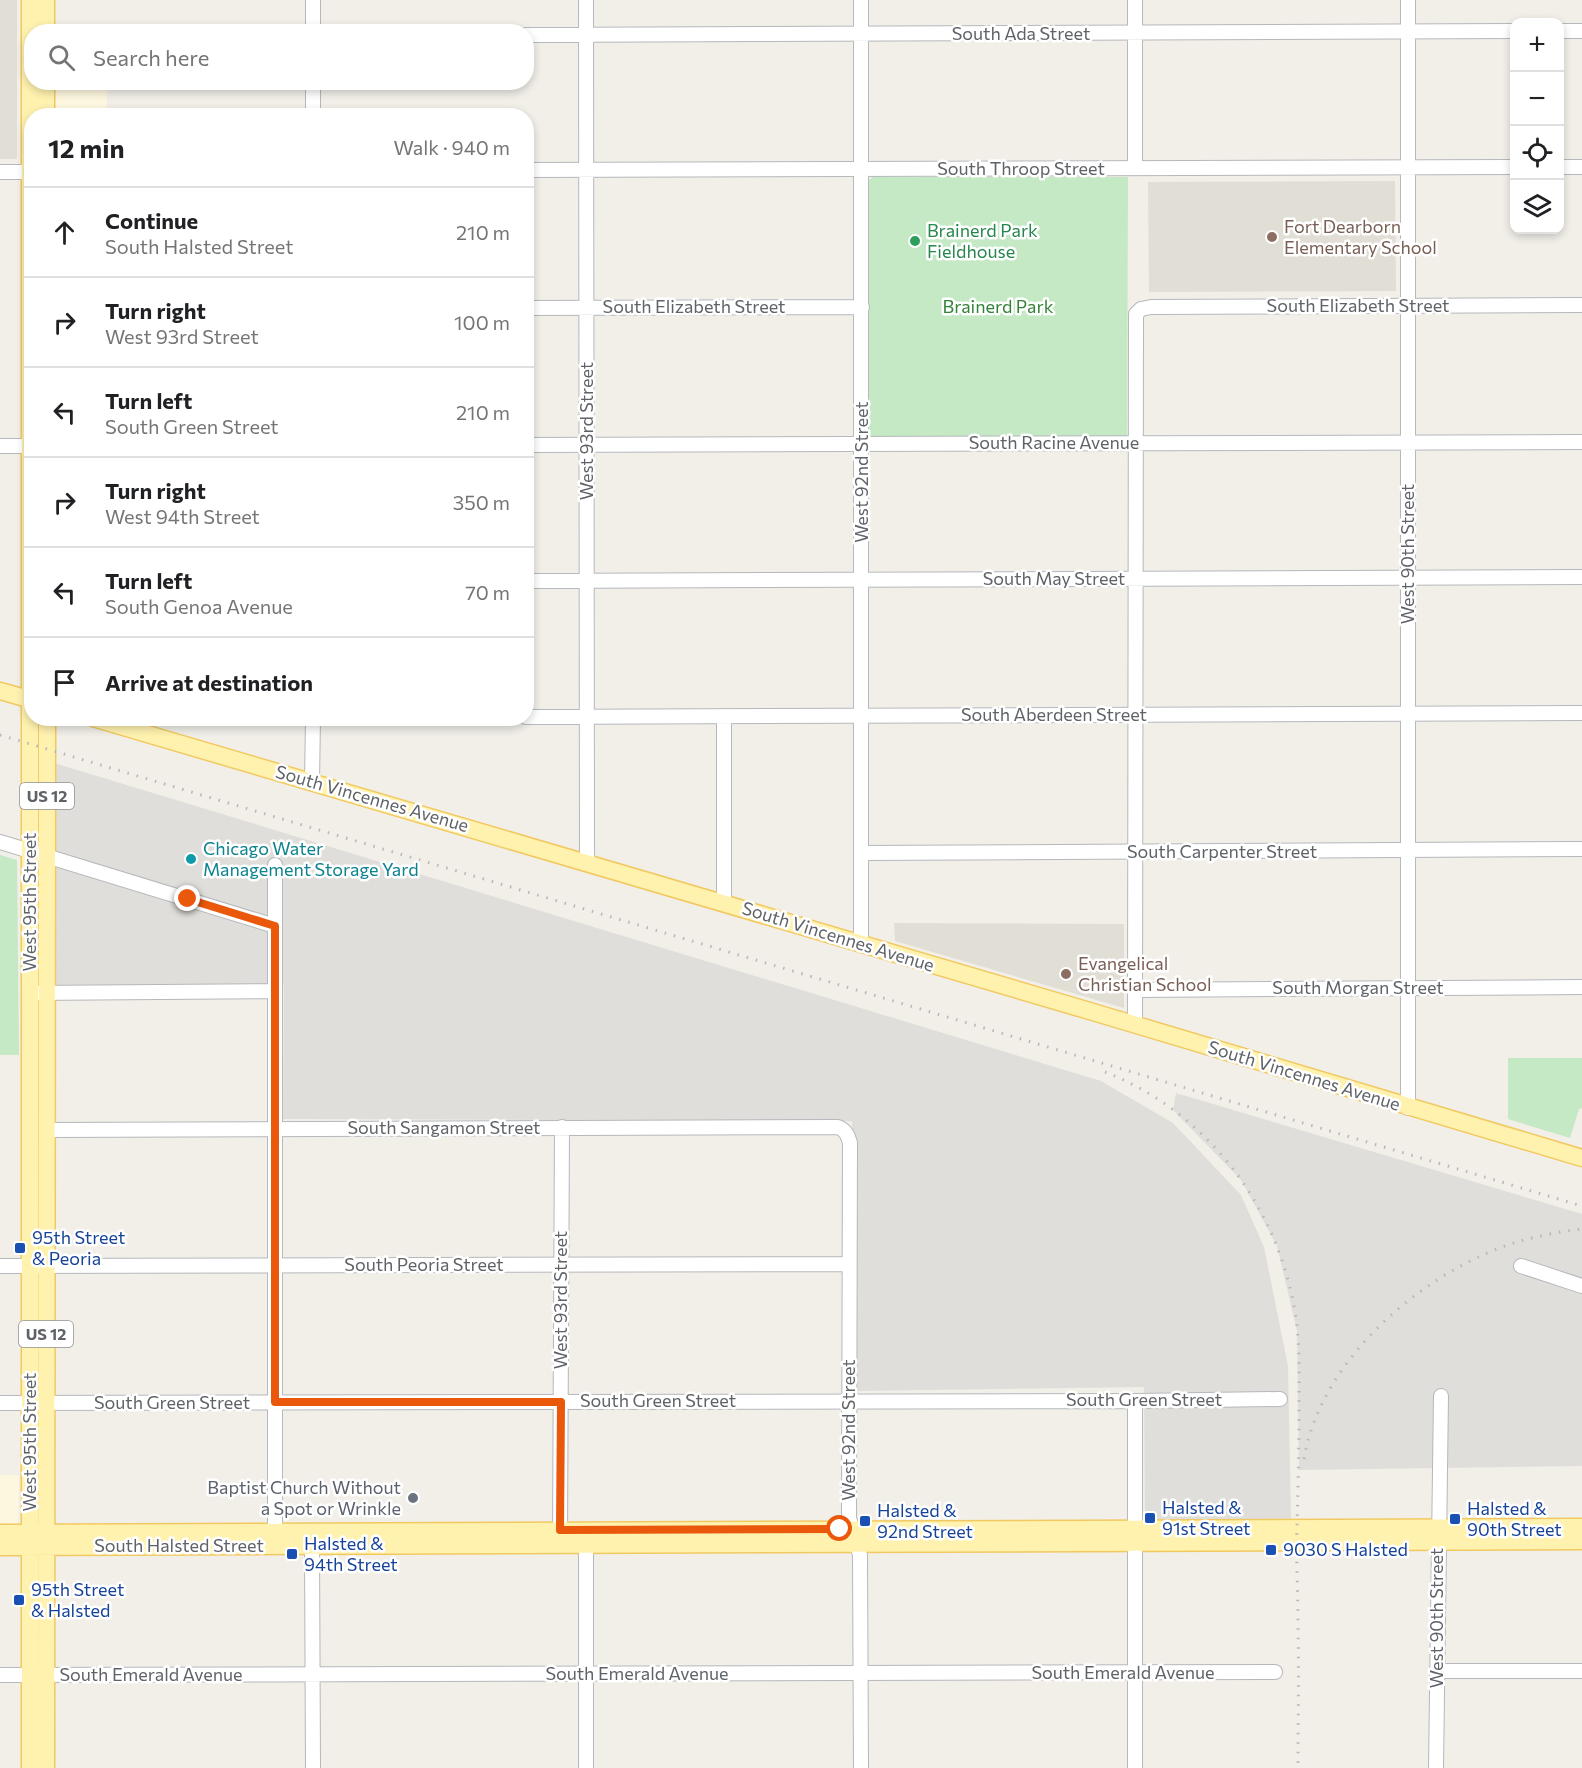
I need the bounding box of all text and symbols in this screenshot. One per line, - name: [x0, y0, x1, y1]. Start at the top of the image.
- map controls: [1510, 18, 1564, 234]
- button: +: [1510, 18, 1564, 72]
- street label: South Ada Street: [952, 22, 1090, 44]
- search box: [24, 24, 534, 90]
- icon: search: [45, 41, 78, 74]
- text: Search here: [93, 44, 209, 71]
- button: −: [1510, 72, 1564, 126]
- button: locate: [1510, 126, 1564, 180]
- text: 12 min: [48, 132, 125, 163]
- text: Walk · 940 m: [393, 135, 510, 159]
- street label: South Throop Street: [937, 157, 1105, 179]
- button: layers: [1510, 180, 1564, 234]
- text: Continue: [105, 207, 198, 234]
- place label: Fort Dearborn Elementary School: [1284, 215, 1437, 258]
- icon: ahead: [48, 216, 81, 249]
- place label: Brainerd Park Fieldhouse: [927, 219, 1038, 262]
- text: 210 m: [456, 220, 510, 244]
- marker: Fort Dearborn Elementary School: [1265, 230, 1279, 244]
- text: South Halsted Street: [105, 234, 293, 258]
- marker: Brainerd Park Fieldhouse: [908, 234, 922, 248]
- street label: South Elizabeth Street: [1267, 294, 1449, 316]
- street label: South Elizabeth Street: [603, 295, 785, 317]
- park label: Brainerd Park: [943, 295, 1054, 317]
- text: Turn right: [105, 297, 206, 324]
- icon: right: [48, 306, 81, 339]
- text: 100 m: [454, 310, 510, 334]
- text: West 93rd Street: [105, 324, 259, 348]
- street label: West 93rd Street: [575, 362, 597, 500]
- text: Turn left: [105, 387, 192, 414]
- icon: left: [48, 396, 81, 429]
- text: 210 m: [456, 400, 510, 424]
- street label: West 92nd Street: [850, 401, 872, 543]
- text: South Green Street: [105, 414, 279, 438]
- street label: South Racine Avenue: [969, 431, 1139, 453]
- text: Turn right: [105, 477, 206, 504]
- street label: West 90th Street: [1396, 484, 1418, 624]
- icon: right: [48, 486, 81, 519]
- text: 350 m: [453, 490, 510, 514]
- text: West 94th Street: [105, 504, 260, 528]
- text: Turn left: [105, 567, 192, 594]
- street label: South May Street: [983, 567, 1125, 589]
- icon: left: [48, 576, 81, 609]
- text: 70 m: [465, 580, 510, 604]
- text: South Genoa Avenue: [105, 594, 293, 618]
- icon: arrive: [48, 666, 81, 699]
- text: Arrive at destination: [105, 669, 313, 696]
- street label: South Aberdeen Street: [961, 703, 1147, 725]
- street label: South Vincennes Avenue: [273, 760, 471, 836]
- road number: US 12: [20, 783, 74, 809]
- street label: West 95th Street: [18, 833, 40, 971]
- place label: Chicago Water Management Storage Yard: [203, 837, 419, 880]
- street label: South Carpenter Street: [1127, 840, 1317, 862]
- marker: Chicago Water Management Storage Yard: [184, 852, 198, 866]
- route end: [174, 885, 200, 911]
- street label: South Vincennes Avenue: [739, 896, 937, 976]
- place label: Evangelical Christian School: [1078, 952, 1212, 995]
- marker: Evangelical Christian School: [1059, 967, 1073, 981]
- street label: South Morgan Street: [1272, 976, 1444, 998]
- street label: South Vincennes Avenue: [1205, 1035, 1403, 1115]
- street label: South Sangamon Street: [348, 1116, 540, 1138]
- place label: 95th Street & Peoria: [32, 1226, 125, 1269]
- street label: West 93rd Street: [549, 1231, 571, 1369]
- marker: 95th Street & Peoria: [13, 1241, 27, 1255]
- street label: South Peoria Street: [344, 1253, 504, 1275]
- road number: US 12: [19, 1321, 73, 1347]
- street label: West 92nd Street: [837, 1359, 859, 1501]
- street label: West 95th Street: [18, 1373, 40, 1511]
- street label: South Green Street: [1066, 1388, 1222, 1410]
- street label: South Green Street: [580, 1389, 736, 1411]
- street label: South Green Street: [94, 1391, 250, 1413]
- place label: Baptist Church Without a Spot or Wrinkle: [207, 1476, 401, 1519]
- marker: Baptist Church Without a Spot or Wrinkle: [406, 1491, 420, 1505]
- place label: Halsted & 91st Street: [1162, 1496, 1250, 1539]
- place label: Halsted & 90th Street: [1467, 1497, 1562, 1540]
- place label: Halsted & 92nd Street: [877, 1499, 973, 1542]
- marker: Halsted & 91st Street: [1143, 1511, 1157, 1525]
- marker: Halsted & 90th Street: [1448, 1512, 1462, 1526]
- marker: Halsted & 92nd Street: [858, 1514, 872, 1528]
- route start: [826, 1515, 852, 1541]
- place label: Halsted & 94th Street: [304, 1532, 398, 1575]
- street label: South Halsted Street: [94, 1534, 264, 1556]
- place label: 9030 S Halsted: [1283, 1538, 1408, 1560]
- marker: 9030 S Halsted: [1264, 1543, 1278, 1557]
- marker: Halsted & 94th Street: [285, 1547, 299, 1561]
- street label: West 90th Street: [1425, 1548, 1447, 1688]
- place label: 95th Street & Halsted: [31, 1578, 124, 1621]
- marker: 95th Street & Halsted: [12, 1593, 26, 1607]
- street label: South Emerald Avenue: [1031, 1661, 1215, 1683]
- street label: South Emerald Avenue: [545, 1662, 729, 1684]
- street label: South Emerald Avenue: [59, 1663, 243, 1685]

